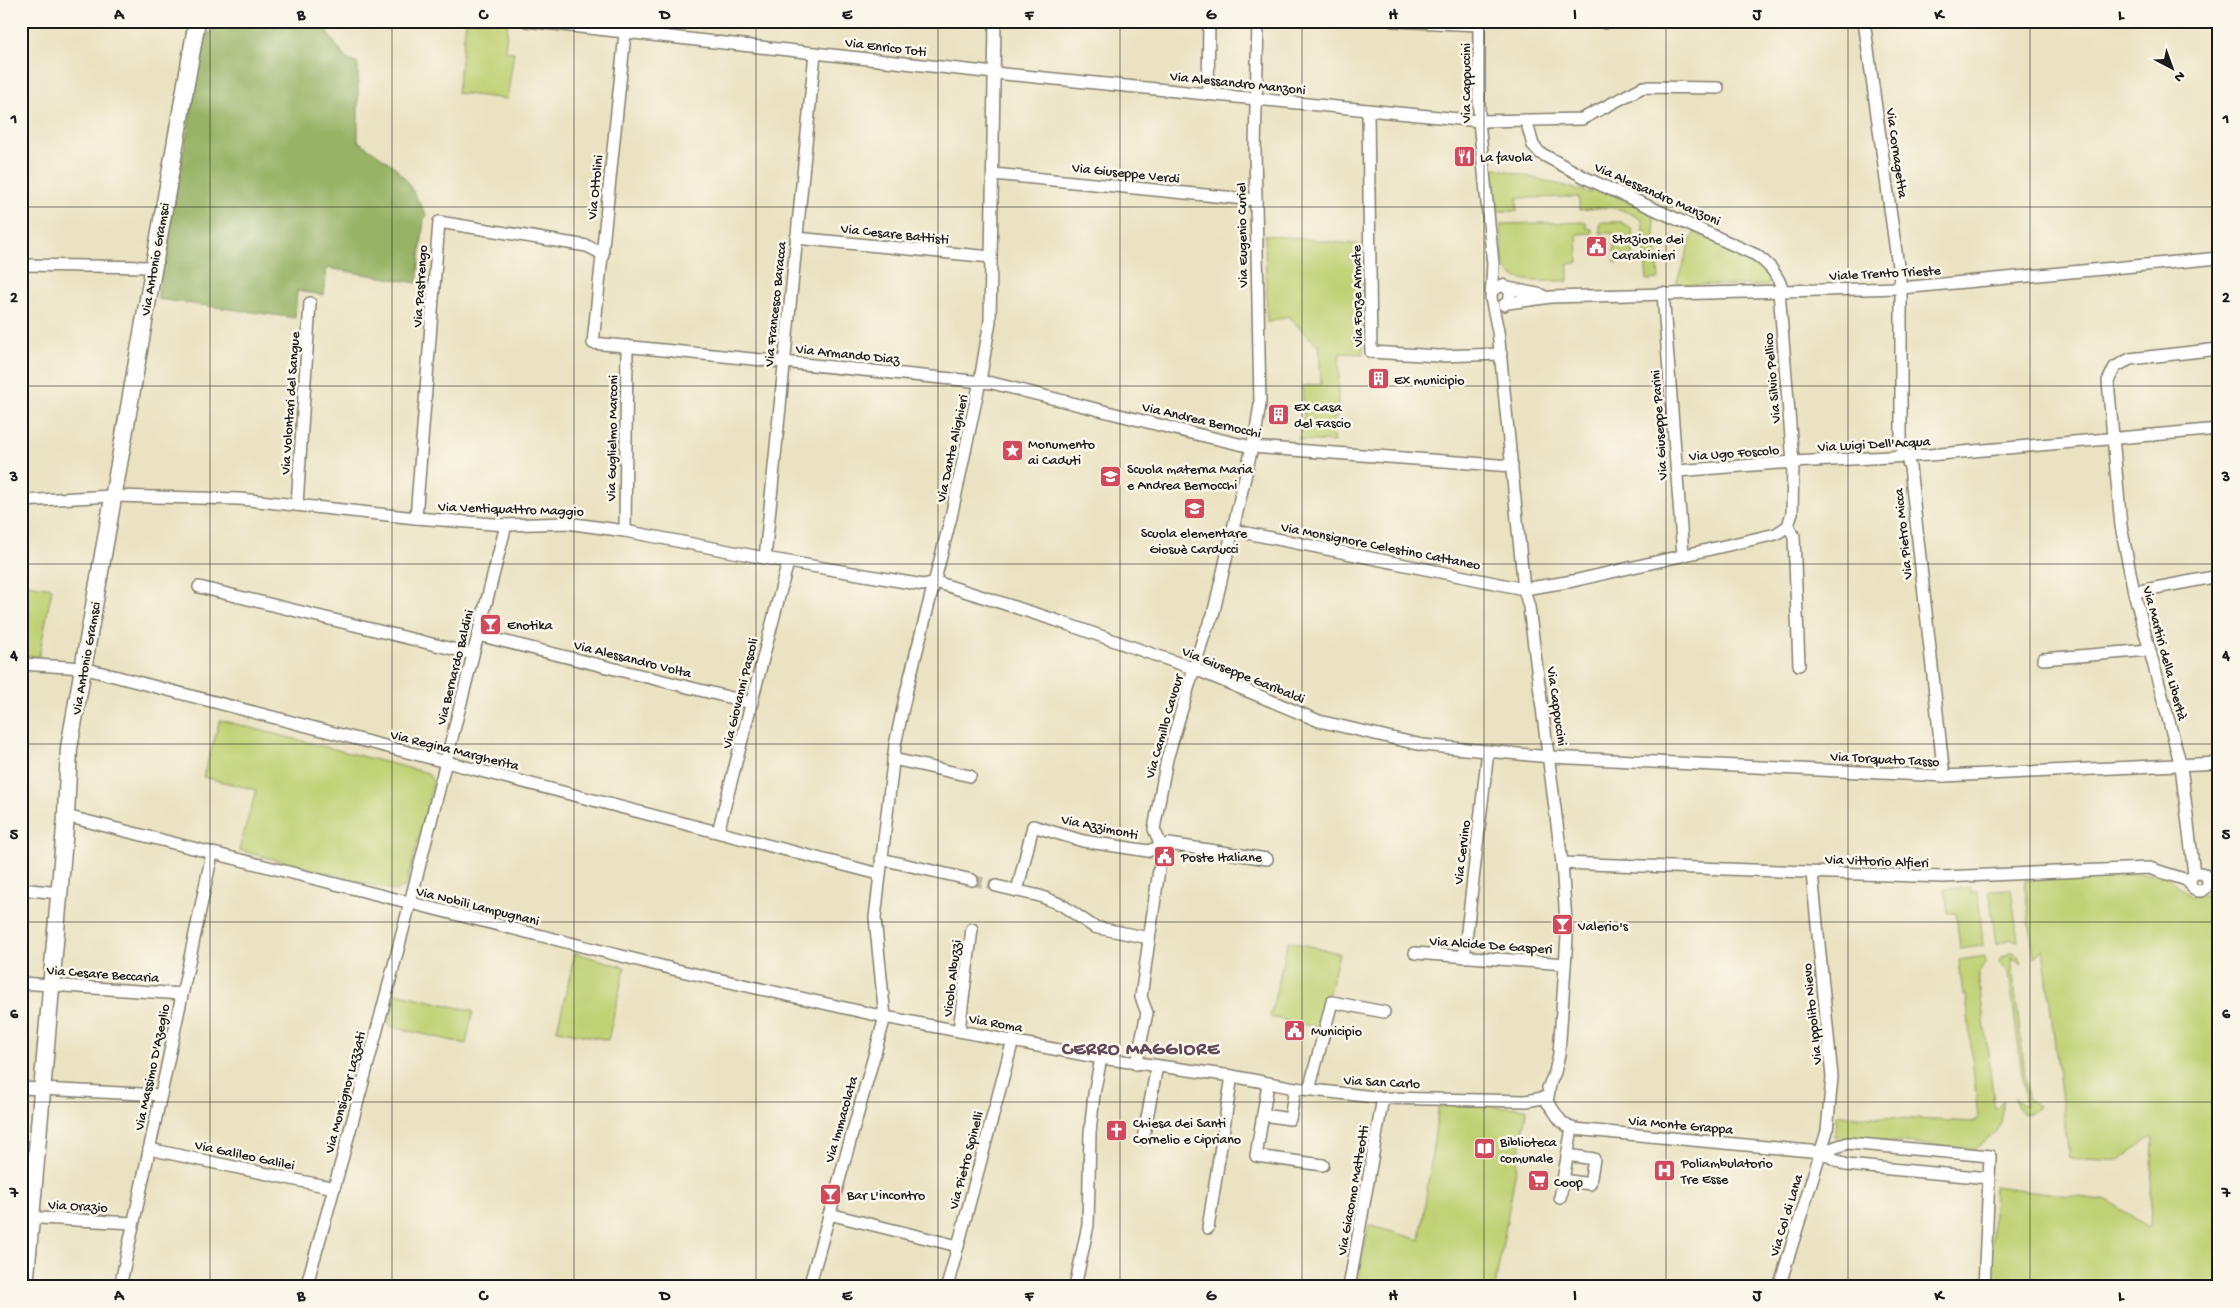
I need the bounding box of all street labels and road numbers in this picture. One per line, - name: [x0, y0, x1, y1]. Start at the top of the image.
- street label: Via Enrico Toti: [843, 35, 927, 62]
- street label: Via Cappuccini: [1459, 43, 1476, 124]
- street label: Via Alessandro Manzoni: [1168, 69, 1306, 100]
- street label: Via Cornagetta: [1881, 106, 1910, 201]
- street label: Via Ottolini: [585, 154, 608, 221]
- street label: Via Alessandro Manzoni: [1590, 159, 1723, 231]
- street label: Via Giuseppe Verdi: [1070, 160, 1180, 189]
- street label: Via Eugenio Curiel: [1234, 182, 1253, 289]
- street label: Via Antonio Gramsci: [138, 202, 175, 318]
- street label: Via Cesare Battisti: [839, 221, 950, 250]
- street label: Via Francesco Baracca: [761, 240, 792, 369]
- street label: Via Forze Armate: [1349, 244, 1368, 348]
- street label: Via Pastrengo: [410, 245, 433, 329]
- street label: Viale Trento Trieste: [1828, 263, 1942, 286]
- street label: Via Volontari del Sangue: [278, 330, 305, 476]
- street label: Via Silvio Pellico: [1761, 332, 1786, 425]
- street label: Via Armando Diaz: [794, 341, 901, 369]
- street label: Via Giuseppe Parini: [1648, 369, 1673, 481]
- street label: Via Guglielmo Marconi: [604, 375, 623, 502]
- street label: Via Dante Alighieri: [934, 393, 973, 505]
- street label: Via Andrea Bernocchi: [1139, 399, 1263, 443]
- street label: Via Luigi Dell'Acqua: [1816, 434, 1932, 457]
- street label: Via Ugo Foscolo: [1687, 443, 1780, 466]
- street label: Via Pietro Micca: [1891, 486, 1918, 581]
- street label: Via Ventiquattro Maggio: [437, 499, 584, 522]
- street label: Via Monsignore Celestino Cattaneo: [1278, 520, 1482, 575]
- street label: Via Martiri della Libertà: [2137, 584, 2190, 724]
- street label: Via Antonio Gramsci: [69, 601, 106, 717]
- street label: Via Bernardo Baldini: [434, 608, 479, 728]
- street label: Via Alessandro Volta: [571, 637, 694, 684]
- street label: Via Giovanni Pascoli: [719, 637, 763, 752]
- street label: Via Giuseppe Garibaldi: [1178, 643, 1307, 709]
- street label: Via Cappuccini: [1541, 665, 1569, 747]
- street label: Via Camillo Cavour: [1142, 672, 1189, 782]
- street label: Via Regina Margherita: [387, 727, 522, 776]
- street label: Via Torquato Tasso: [1829, 749, 1940, 772]
- street label: Via Azzimonti: [1059, 812, 1139, 845]
- street label: Via Cervino: [1451, 819, 1476, 886]
- street label: Via Vittorio Alfieri: [1824, 852, 1929, 873]
- street label: Via Nobili Lampugnani: [413, 884, 541, 931]
- street label: Via Alcide De Gasperi: [1428, 934, 1553, 959]
- street label: Vicolo Albuzzi: [940, 939, 967, 1019]
- street label: Via Ippolito Nievo: [1800, 962, 1827, 1066]
- street label: Via Cesare Beccaria: [45, 963, 161, 988]
- street label: Via Massimo D'Azeglio: [132, 1003, 175, 1133]
- street label: Via Roma: [966, 1011, 1025, 1038]
- street label: Via Monsignor Lazzati: [322, 1030, 371, 1157]
- street label: Via Immacolata: [822, 1073, 863, 1166]
- street label: Via San Carlo: [1342, 1073, 1421, 1094]
- street label: Via Pietro Spinelli: [946, 1110, 989, 1212]
- street label: Via Monte Grappa: [1627, 1113, 1735, 1140]
- street label: Via Giacomo Matteotti: [1334, 1124, 1374, 1258]
- street label: Via Galileo Galilei: [192, 1137, 296, 1175]
- street label: Via Col di Lana: [1767, 1171, 1808, 1260]
- street label: Via Orazio: [47, 1197, 108, 1218]

